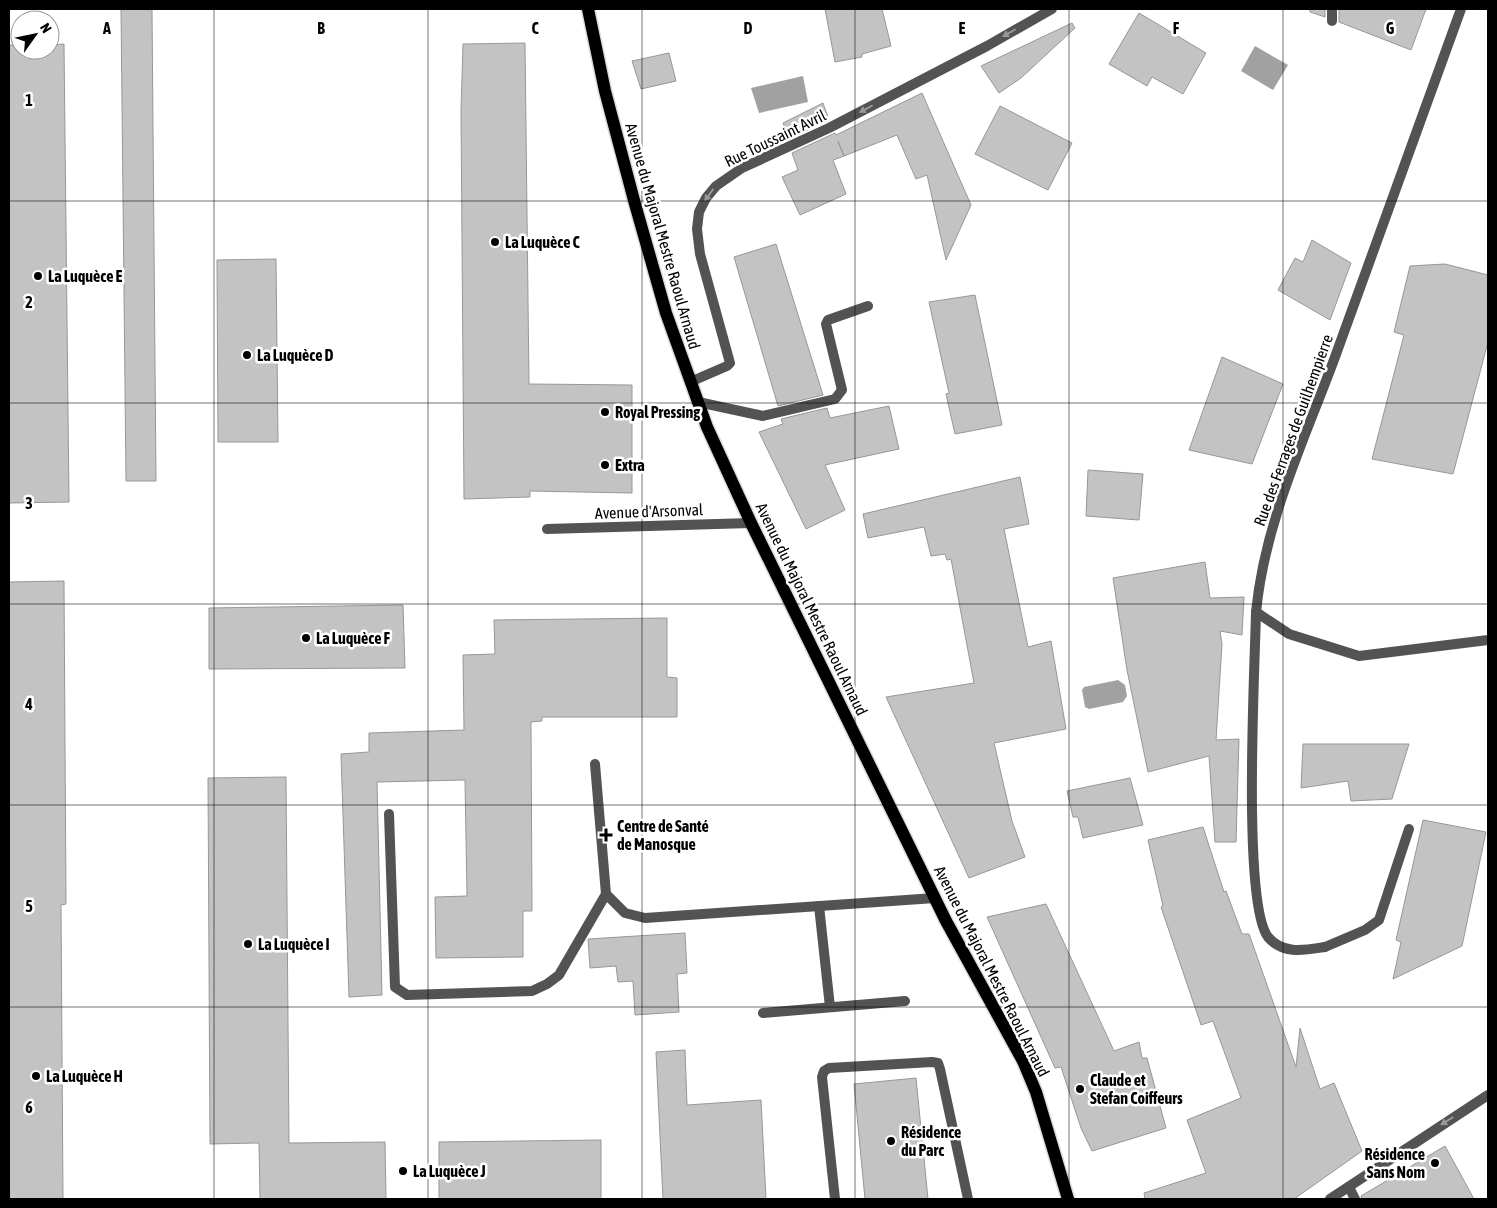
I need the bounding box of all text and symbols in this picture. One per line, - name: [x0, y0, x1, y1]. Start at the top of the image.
- north arrow: [10, 10, 60, 60]
- text: A: [102, 19, 111, 37]
- text: B: [317, 19, 325, 37]
- text: C: [531, 19, 539, 37]
- text: D: [744, 19, 753, 37]
- text: E: [959, 19, 966, 37]
- text: F: [1173, 19, 1180, 37]
- text: G: [1386, 19, 1395, 37]
- text: N: [37, 20, 55, 36]
- one-way arrow: [1002, 29, 1017, 37]
- text: 1: [25, 91, 33, 109]
- street label: Rue Toussaint Avril: [721, 105, 829, 170]
- one-way arrow: [859, 105, 873, 113]
- street label: Avenue du Majoral Mestre Raoul Arnaud: [621, 121, 704, 351]
- one-way arrow: [704, 188, 714, 202]
- place label: La Luquèce C: [505, 233, 581, 251]
- marker: La Luquèce C: [489, 236, 501, 248]
- place label: La Luquèce E: [48, 267, 123, 285]
- marker: La Luquèce E: [32, 270, 44, 282]
- text: 2: [25, 293, 33, 311]
- street label: Rue des Ferrages de Guilhempierre: [1250, 332, 1337, 529]
- place label: La Luquèce D: [257, 346, 334, 364]
- marker: La Luquèce D: [241, 349, 253, 361]
- place label: Royal Pressing: [615, 403, 700, 421]
- marker: Royal Pressing: [599, 406, 611, 418]
- place label: Extra: [615, 456, 645, 474]
- marker: Extra: [599, 459, 611, 471]
- text: 3: [25, 494, 33, 512]
- street label: Avenue d'Arsonval: [595, 500, 704, 522]
- street label: Avenue du Majoral Mestre Raoul Arnaud: [752, 500, 871, 719]
- place label: La Luquèce F: [316, 629, 391, 647]
- marker: La Luquèce F: [300, 632, 312, 644]
- text: 4: [24, 695, 33, 713]
- place label: Centre de Santé de Manosque: [617, 817, 709, 853]
- marker: Centre de Santé de Manosque: [599, 828, 613, 842]
- street label: Avenue du Majoral Mestre Raoul Arnaud: [930, 863, 1053, 1080]
- text: 5: [25, 897, 33, 915]
- place label: La Luquèce I: [258, 935, 330, 953]
- marker: La Luquèce I: [242, 938, 254, 950]
- place label: La Luquèce H: [46, 1067, 123, 1085]
- marker: La Luquèce H: [30, 1070, 42, 1082]
- place label: Claude et Stefan Coiffeurs: [1090, 1071, 1183, 1107]
- marker: Claude et Stefan Coiffeurs: [1074, 1083, 1086, 1095]
- text: 6: [25, 1098, 33, 1116]
- one-way arrow: [1440, 1116, 1453, 1126]
- place label: Résidence du Parc: [901, 1123, 961, 1159]
- marker: Résidence du Parc: [885, 1135, 897, 1147]
- place label: Résidence Sans Nom: [1365, 1145, 1425, 1181]
- marker: Résidence Sans Nom: [1429, 1157, 1441, 1169]
- place label: La Luquèce J: [413, 1162, 486, 1180]
- marker: La Luquèce J: [397, 1165, 409, 1177]

